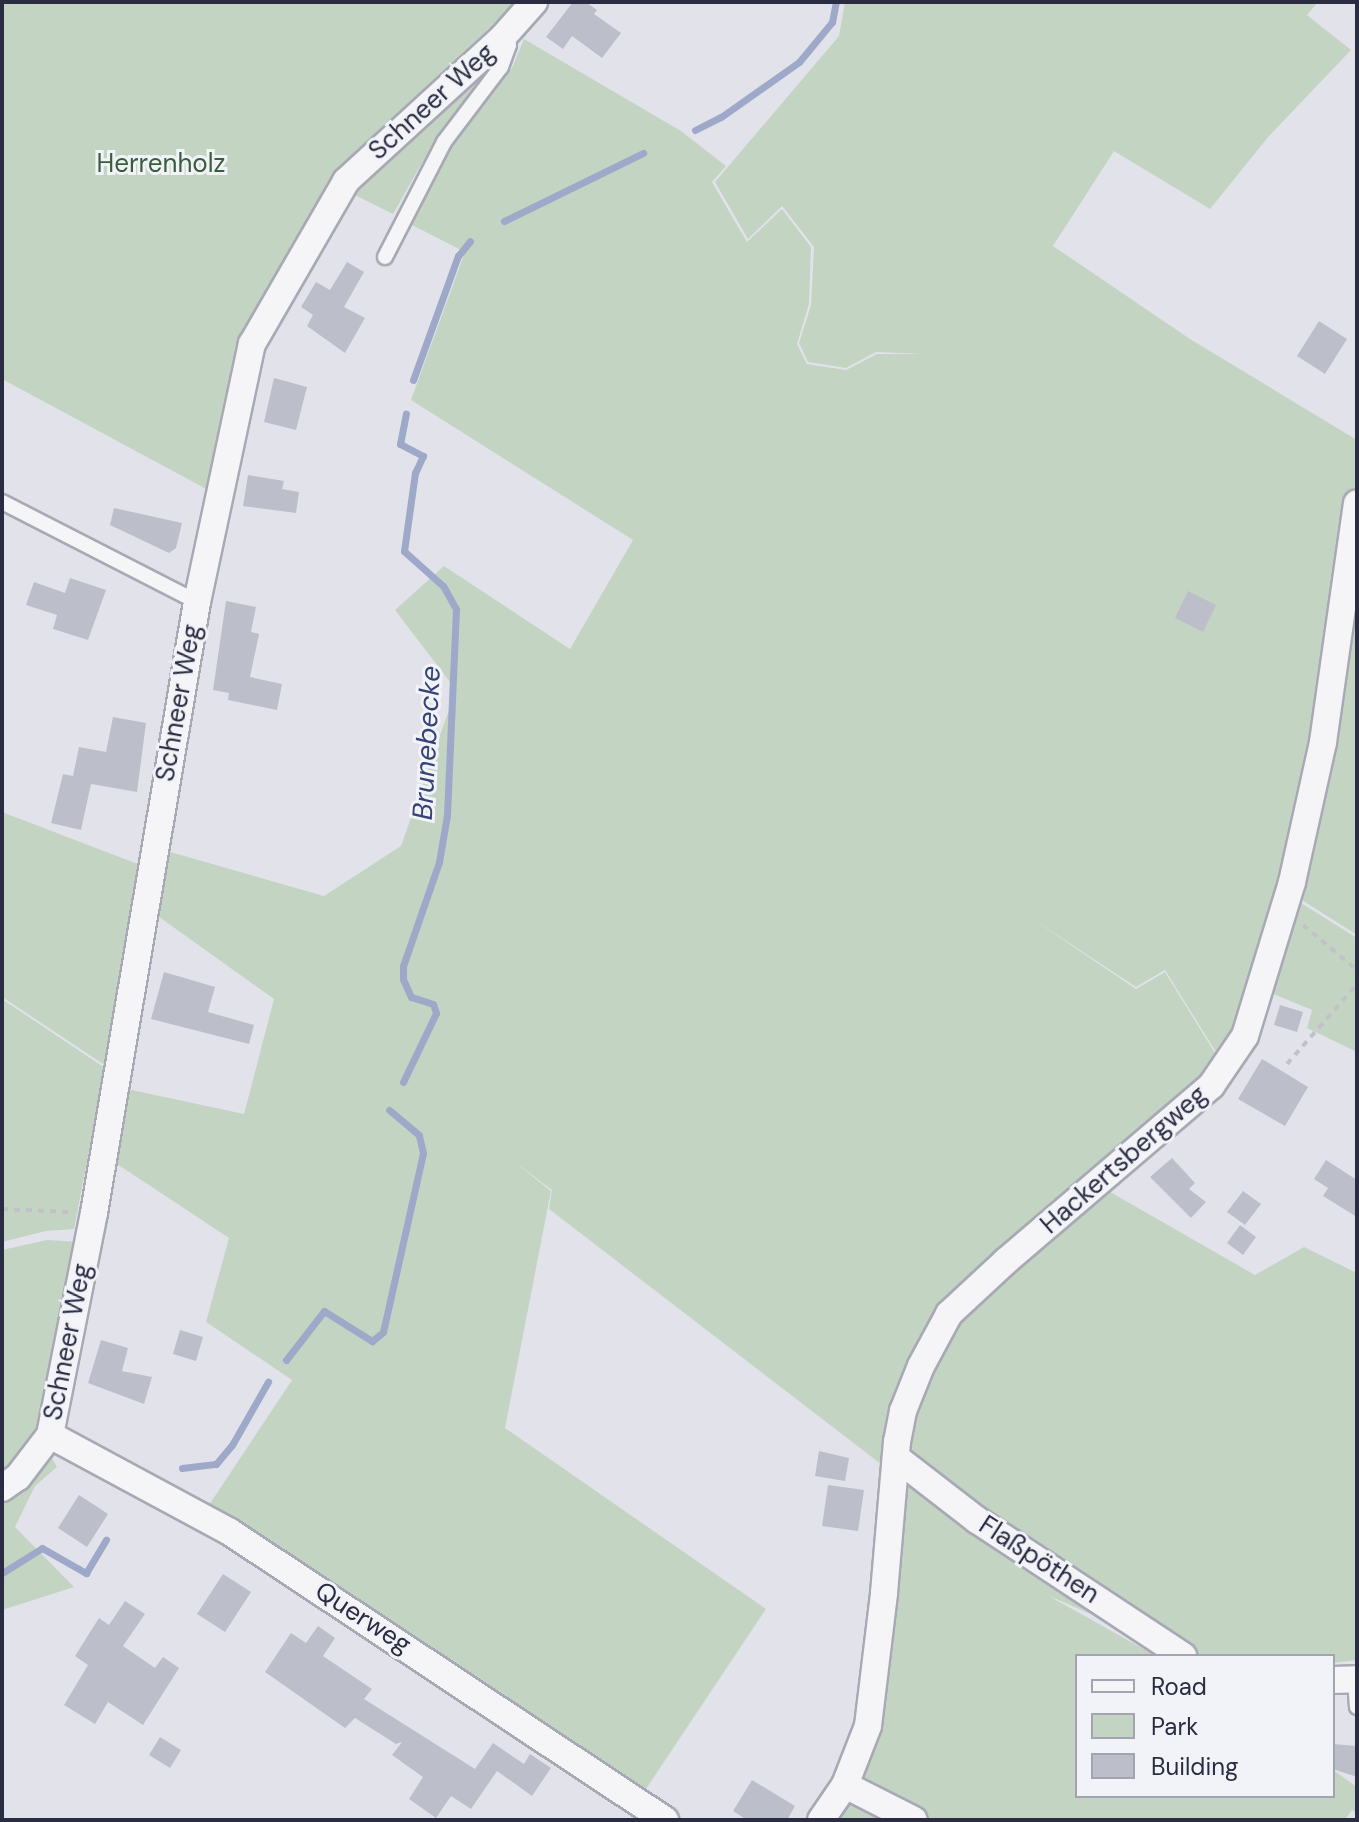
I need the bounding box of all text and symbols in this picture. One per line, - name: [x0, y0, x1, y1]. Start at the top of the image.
- street label: Schneer Weg: [363, 37, 501, 167]
- park label: Herrenholz: [97, 148, 225, 180]
- street label: Schneer Weg: [150, 622, 208, 784]
- water label: Brunebecke: [406, 665, 448, 821]
- street label: Hackertsbergweg: [1035, 1079, 1213, 1241]
- street label: Schneer Weg: [38, 1261, 98, 1423]
- street label: Flaßpöthen: [973, 1510, 1105, 1610]
- street label: Querweg: [309, 1576, 417, 1660]
- legend: [1075, 1654, 1335, 1798]
- text: Road: [1151, 1671, 1207, 1702]
- text: Park: [1151, 1711, 1198, 1742]
- text: Building: [1151, 1751, 1238, 1782]

